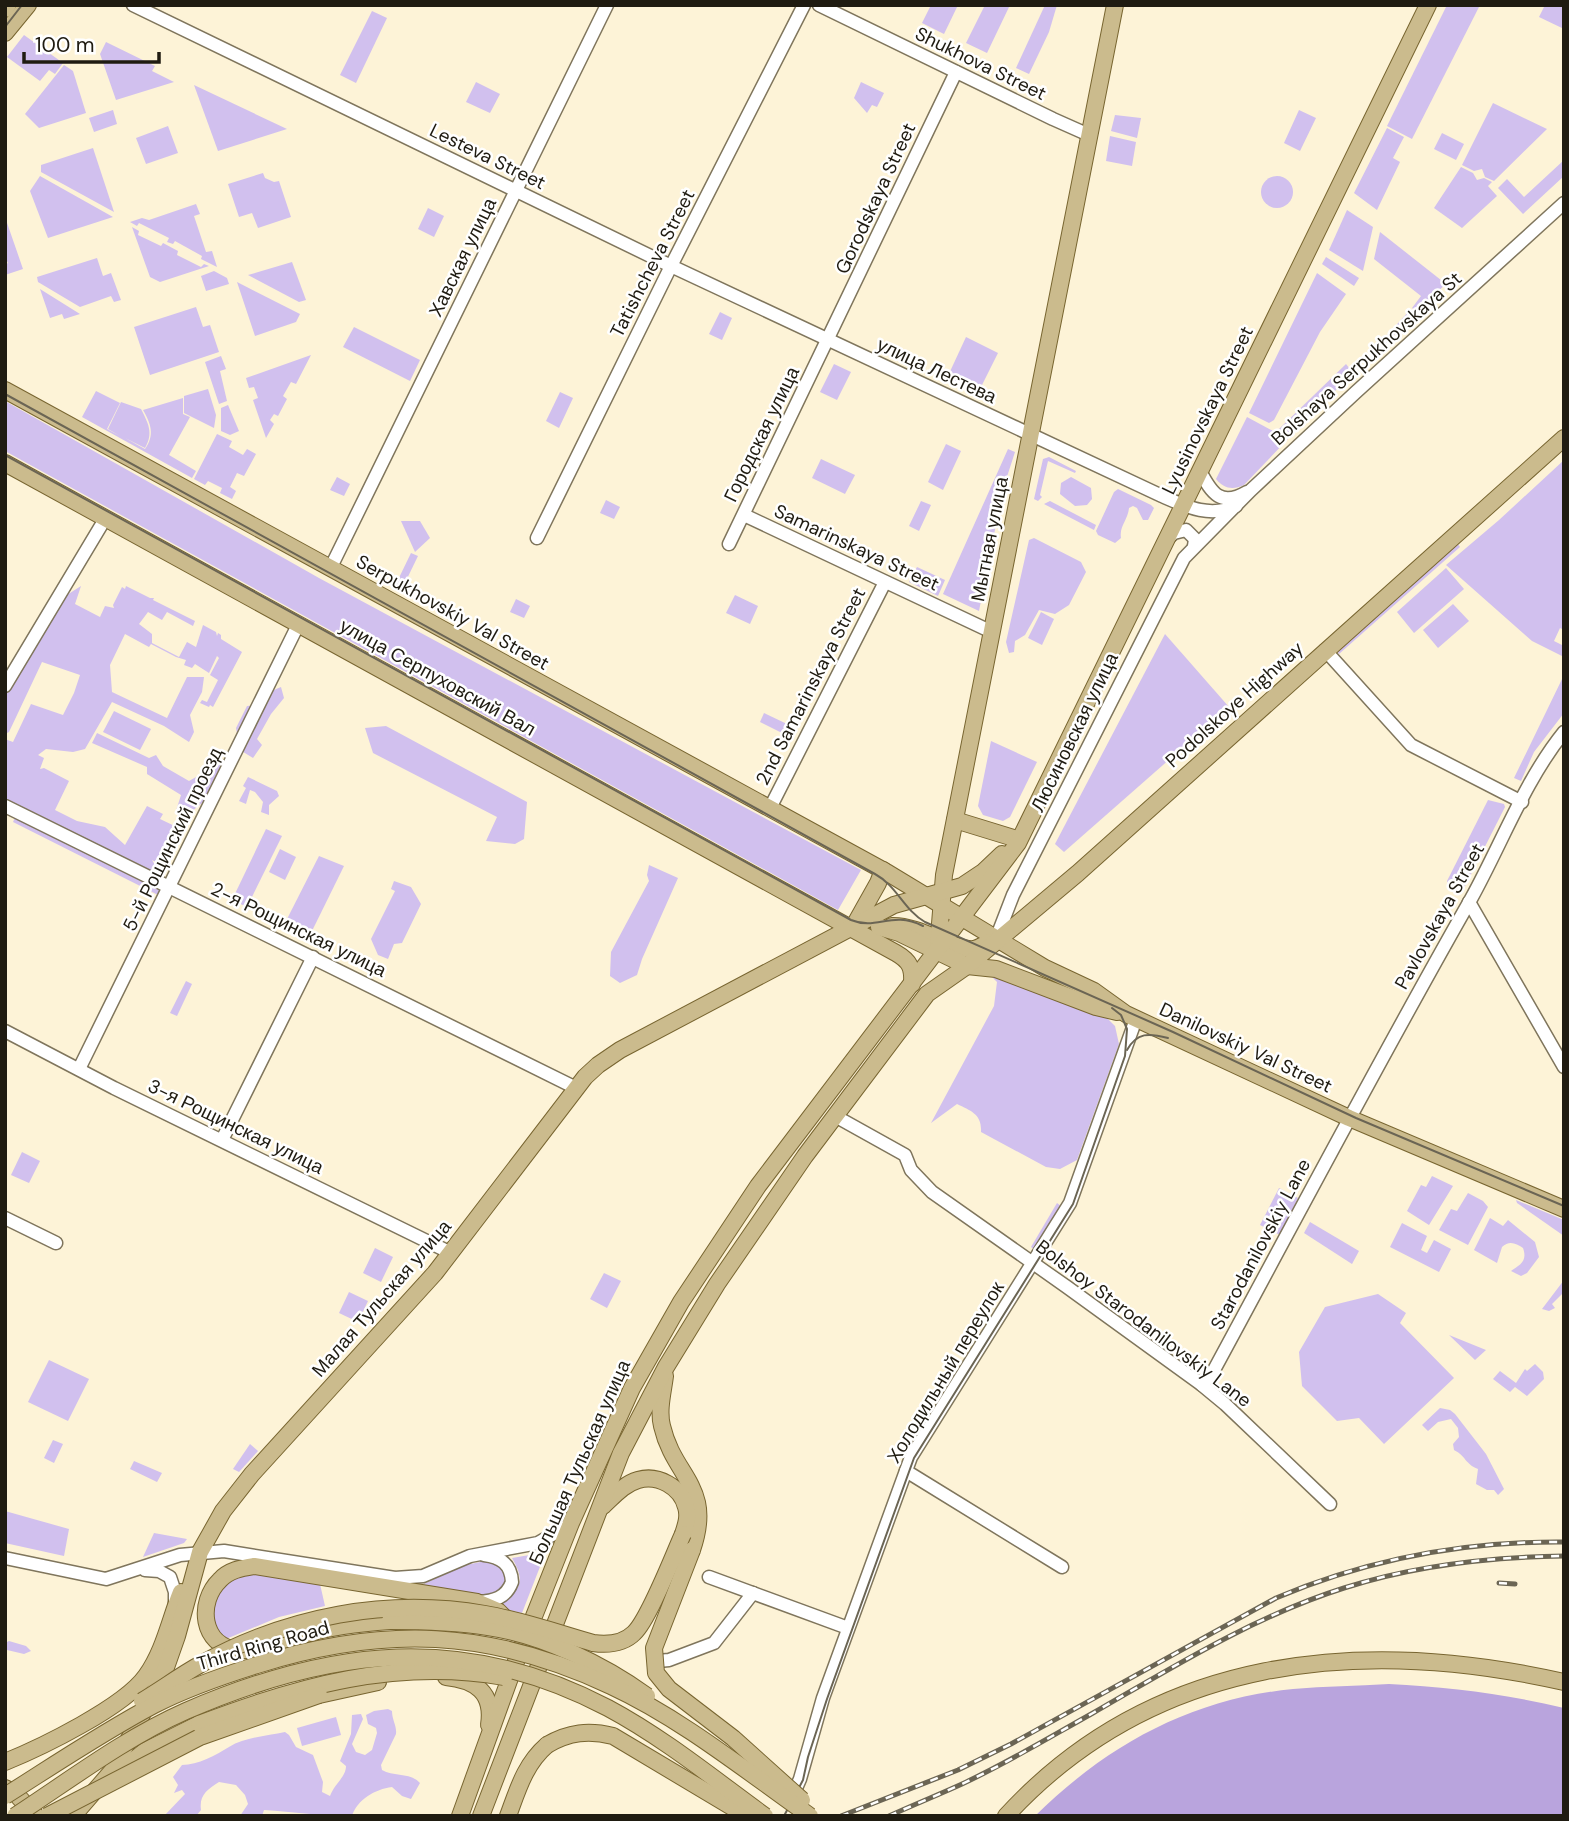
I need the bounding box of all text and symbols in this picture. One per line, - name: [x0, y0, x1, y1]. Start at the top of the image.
- scale bar: [24, 21, 159, 65]
- street label: Shukhova Street: [911, 21, 1050, 106]
- text: 100 m: [35, 31, 95, 59]
- street label: Lesteva Street: [426, 118, 550, 195]
- street label: Gorodskaya Street: [830, 119, 921, 278]
- street label: Tatishcheva Street: [604, 185, 701, 341]
- street label: Хавская улица: [423, 193, 502, 321]
- street label: Bolshaya Serpukhovskaya St: [1266, 266, 1467, 451]
- street label: Lyusinovskaya Street: [1156, 322, 1259, 498]
- street label: улица Лестева: [873, 332, 1001, 409]
- street label: Городская улица: [718, 362, 805, 506]
- street label: Мытная улица: [965, 474, 1014, 604]
- street label: Samarinskaya Street: [770, 498, 943, 597]
- street label: Serpukhovskiy Val Street: [352, 549, 554, 676]
- street label: 2nd Samarinskaya Street: [750, 583, 871, 789]
- street label: улица Серпуховский Вал: [335, 613, 540, 742]
- street label: Podolskoye Highway: [1160, 635, 1309, 773]
- street label: Люсиновская улица: [1025, 648, 1124, 816]
- street label: 5-й Рощинский проезд: [117, 743, 228, 935]
- street label: Pavlovskaya Street: [1389, 839, 1490, 994]
- street label: 2-я Рощинская улица: [207, 876, 391, 983]
- street label: Danilovskiy Val Street: [1155, 996, 1336, 1098]
- street label: 3-я Рощинская улица: [144, 1073, 328, 1180]
- street label: Starodanilovskiy Lane: [1205, 1154, 1316, 1334]
- street label: Малая Тульская улица: [306, 1214, 457, 1382]
- street label: Bolshoy Starodanilovskiy Lane: [1031, 1234, 1257, 1413]
- street label: Холодильный переулок: [881, 1276, 1010, 1468]
- street label: Большая Тульская улица: [523, 1355, 636, 1569]
- street label: Third Ring Road: [194, 1615, 332, 1676]

